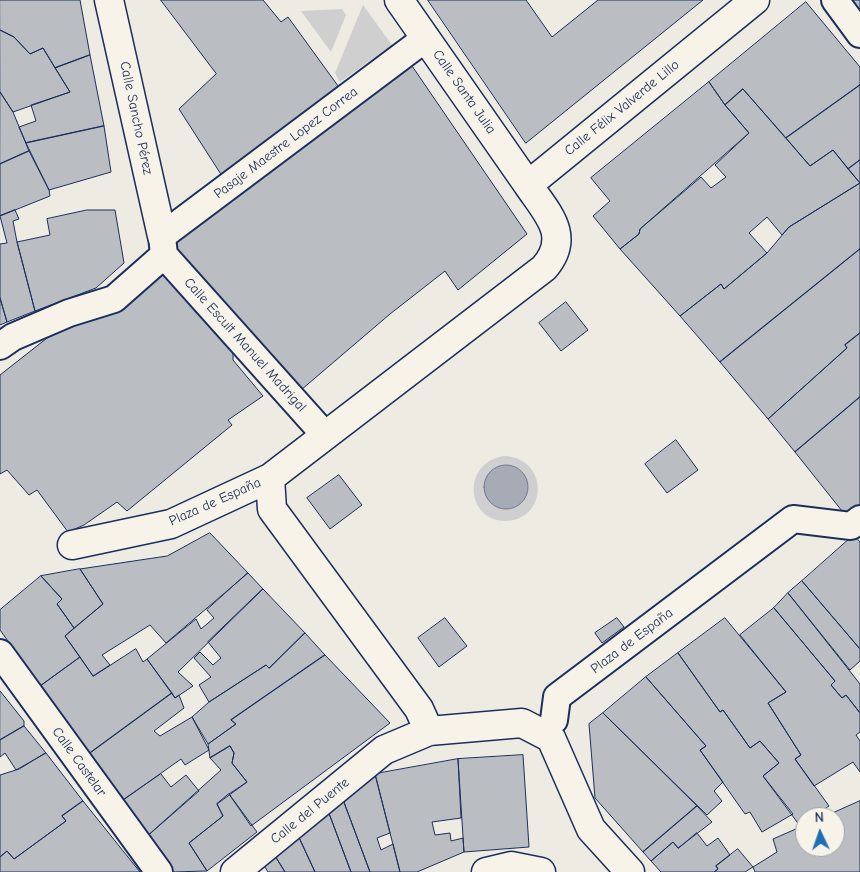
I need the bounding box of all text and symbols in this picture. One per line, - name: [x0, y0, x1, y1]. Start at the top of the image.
- street label: Calle Santa Julia: [429, 47, 499, 137]
- street label: Calle Félix Valverde Lillo: [561, 56, 683, 160]
- street label: Calle Sancho Pérez: [116, 60, 156, 176]
- street label: Pasaje Maestre Lopez Correa: [211, 83, 361, 203]
- street label: Calle Escult Manuel Madrigal: [180, 274, 310, 416]
- street label: Plaza de España: [166, 474, 264, 530]
- street label: Plaza de España: [587, 605, 677, 677]
- street label: Calle Castelar: [48, 724, 110, 800]
- street label: Calle del Puente: [267, 774, 353, 848]
- north arrow: [795, 807, 845, 857]
- text: N: [814, 809, 824, 826]

